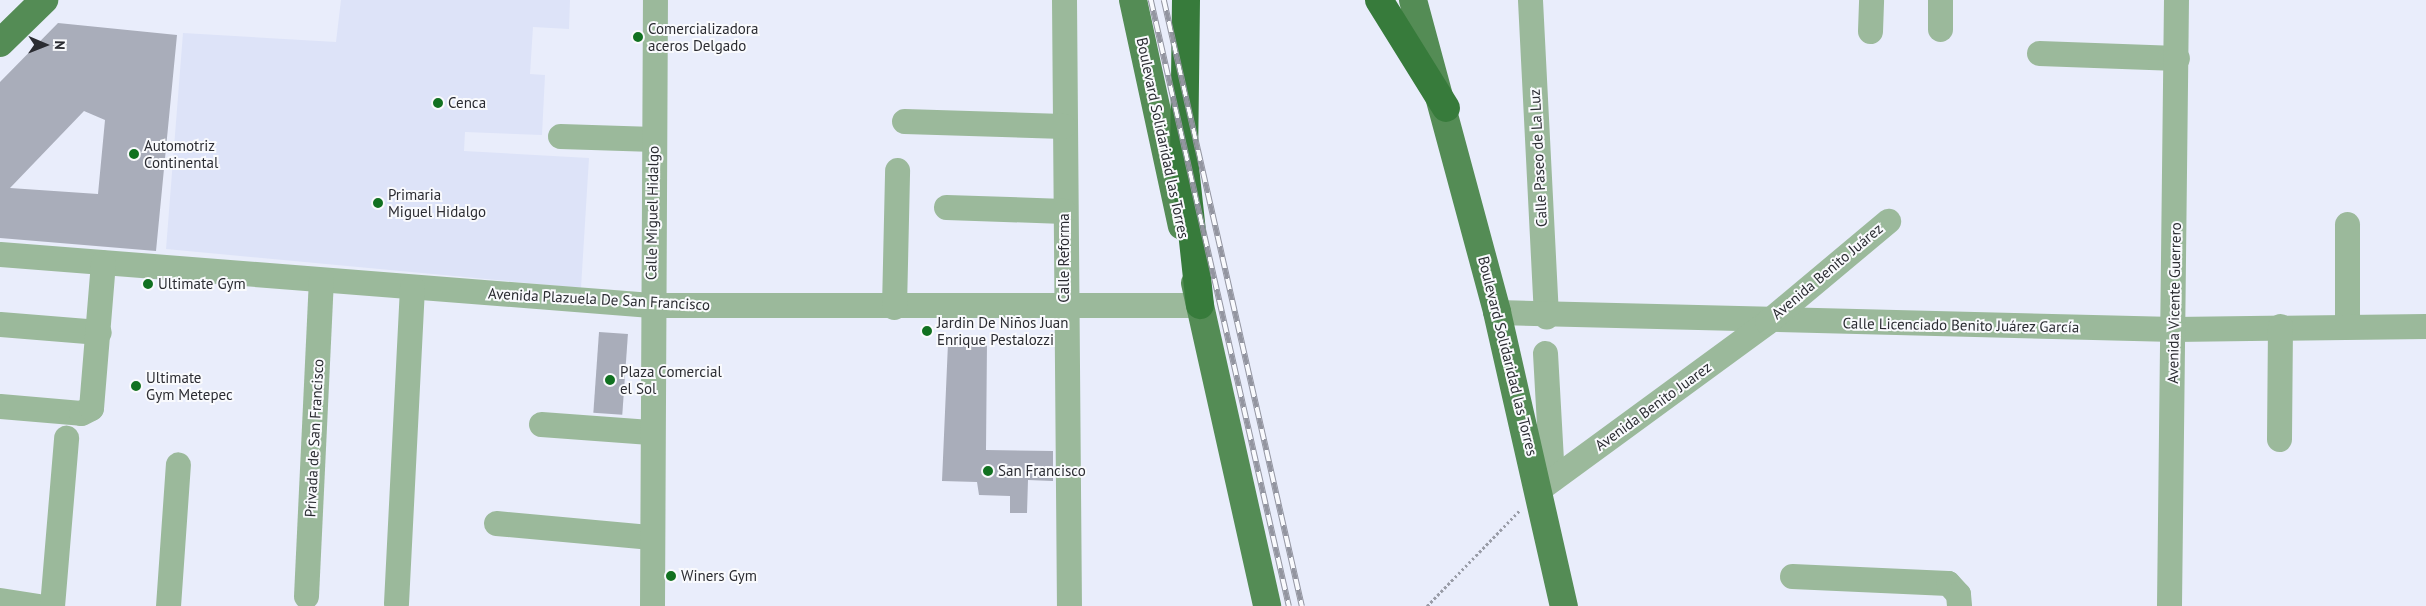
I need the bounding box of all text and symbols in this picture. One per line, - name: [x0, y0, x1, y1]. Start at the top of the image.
- place label: Comercializadora aceros Delgado: [648, 19, 758, 54]
- north arrow: [20, 20, 70, 70]
- marker: Comercializadora aceros Delgado: [632, 31, 644, 43]
- street label: Boulevard Solidaridad las Torres: [1133, 36, 1193, 240]
- text: N: [51, 40, 69, 50]
- street label: Calle Paseo de La Luz: [1525, 89, 1551, 227]
- place label: Cenca: [448, 94, 486, 112]
- marker: Cenca: [432, 97, 444, 109]
- place label: Automotriz Continental: [144, 136, 218, 171]
- street label: Calle Miguel Hidalgo: [642, 146, 662, 280]
- marker: Automotriz Continental: [128, 148, 140, 160]
- place label: Primaria Miguel Hidalgo: [388, 185, 486, 220]
- marker: Primaria Miguel Hidalgo: [372, 197, 384, 209]
- street label: Calle Reforma: [1055, 213, 1073, 303]
- street label: Avenida Benito Juárez: [1768, 219, 1886, 323]
- street label: Avenida Vicente Guerrero: [2164, 222, 2184, 384]
- street label: Boulevard Solidaridad las Torres: [1474, 254, 1542, 458]
- place label: Ultimate Gym: [158, 275, 246, 293]
- marker: Ultimate Gym: [142, 278, 154, 290]
- street label: Avenida Plazuela De San Francisco: [488, 284, 710, 314]
- place label: Jardin De Niños Juan Enrique Pestalozzi: [937, 313, 1068, 348]
- street label: Calle Licenciado Benito Juárez García: [1842, 314, 2080, 336]
- marker: Jardin De Niños Juan Enrique Pestalozzi: [921, 325, 933, 337]
- street label: Privada de San Francisco: [301, 358, 327, 518]
- street label: Avenida Benito Juarez: [1591, 358, 1715, 454]
- place label: Plaza Comercial el Sol: [620, 362, 722, 397]
- place label: Ultimate Gym Metepec: [146, 368, 233, 403]
- marker: Plaza Comercial el Sol: [604, 374, 616, 386]
- marker: Ultimate Gym Metepec: [130, 380, 142, 392]
- place label: San Francisco: [998, 462, 1086, 480]
- marker: San Francisco: [982, 465, 994, 477]
- place label: Winers Gym: [681, 567, 757, 585]
- marker: Winers Gym: [665, 570, 677, 582]

